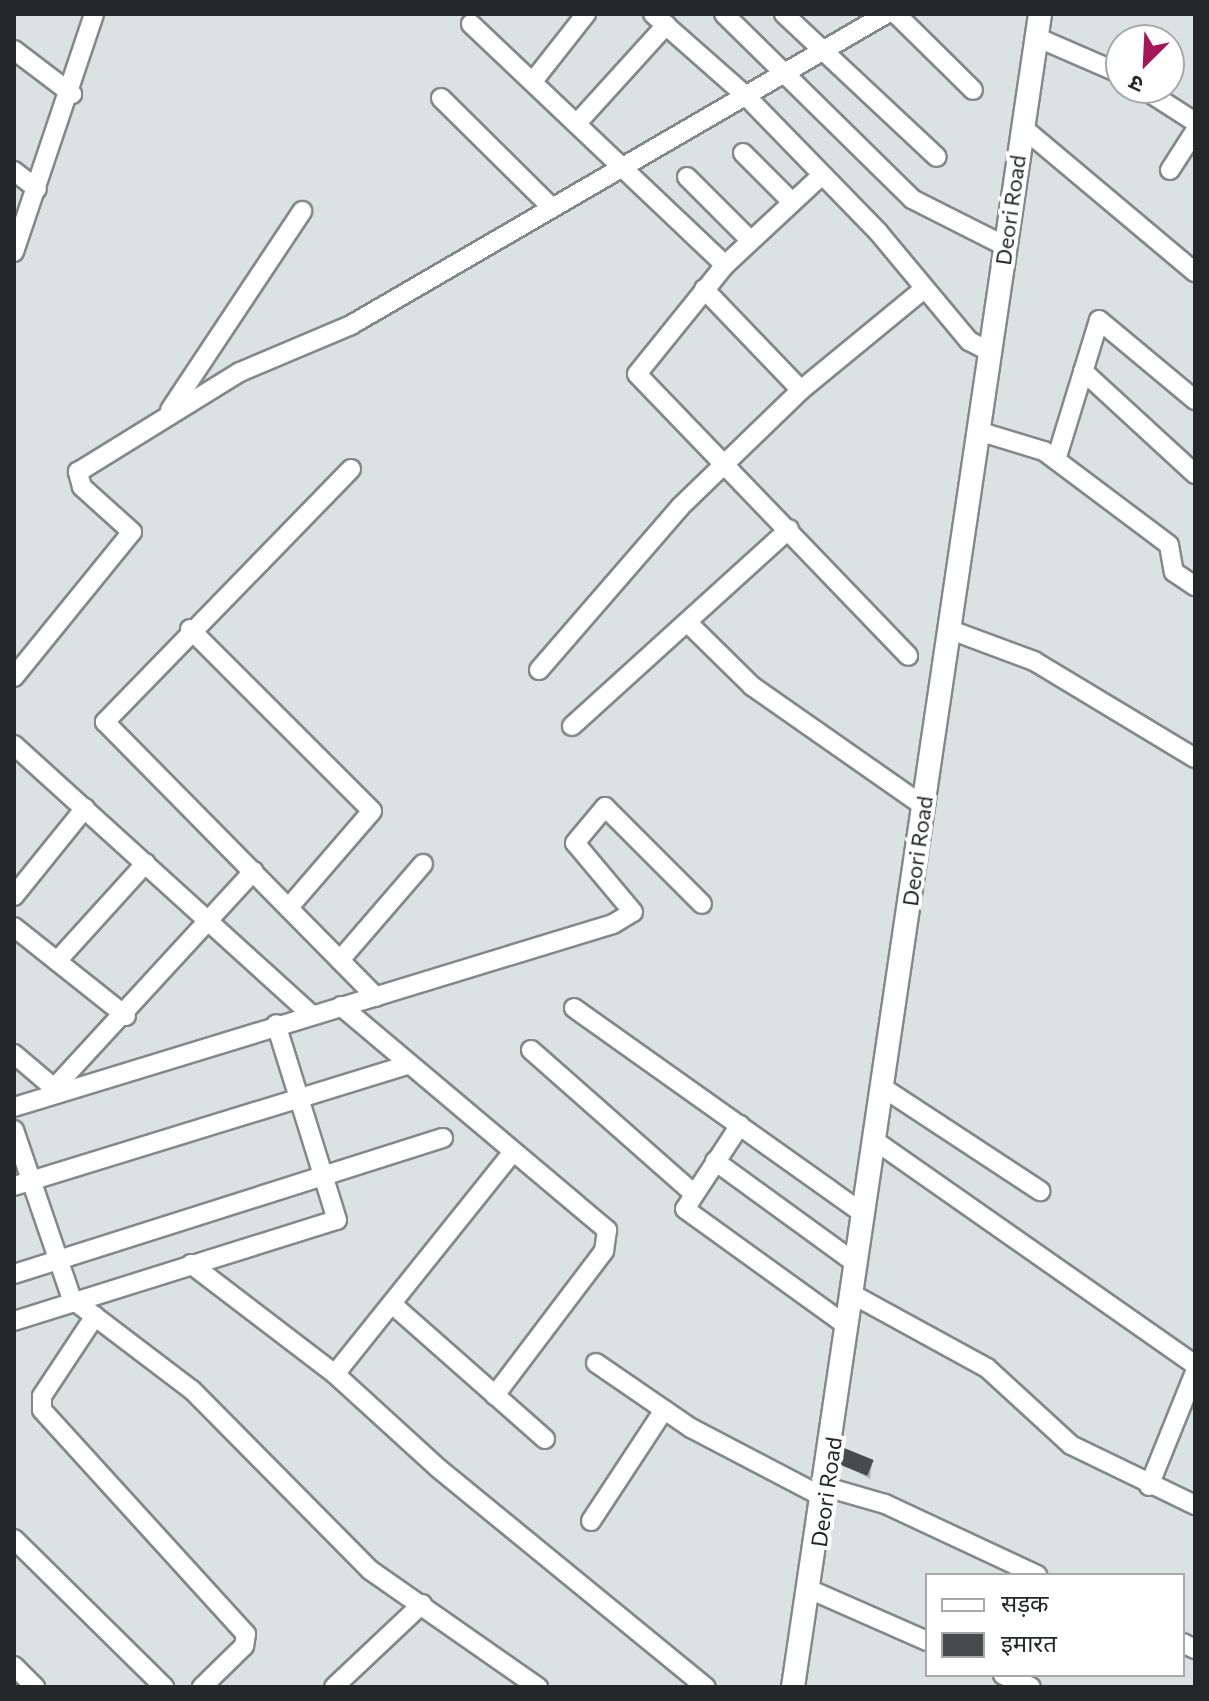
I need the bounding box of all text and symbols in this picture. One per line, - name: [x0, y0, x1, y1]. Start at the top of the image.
- north arrow: [1105, 24, 1185, 104]
- text: उ: [1124, 70, 1147, 100]
- street label: Deori Road: [989, 153, 1031, 267]
- street label: Deori Road: [896, 794, 938, 908]
- street label: Deori Road: [805, 1435, 847, 1549]
- legend: [925, 1573, 1185, 1677]
- text: सड़क: [1001, 1588, 1049, 1617]
- text: इमारत: [1001, 1628, 1057, 1657]

